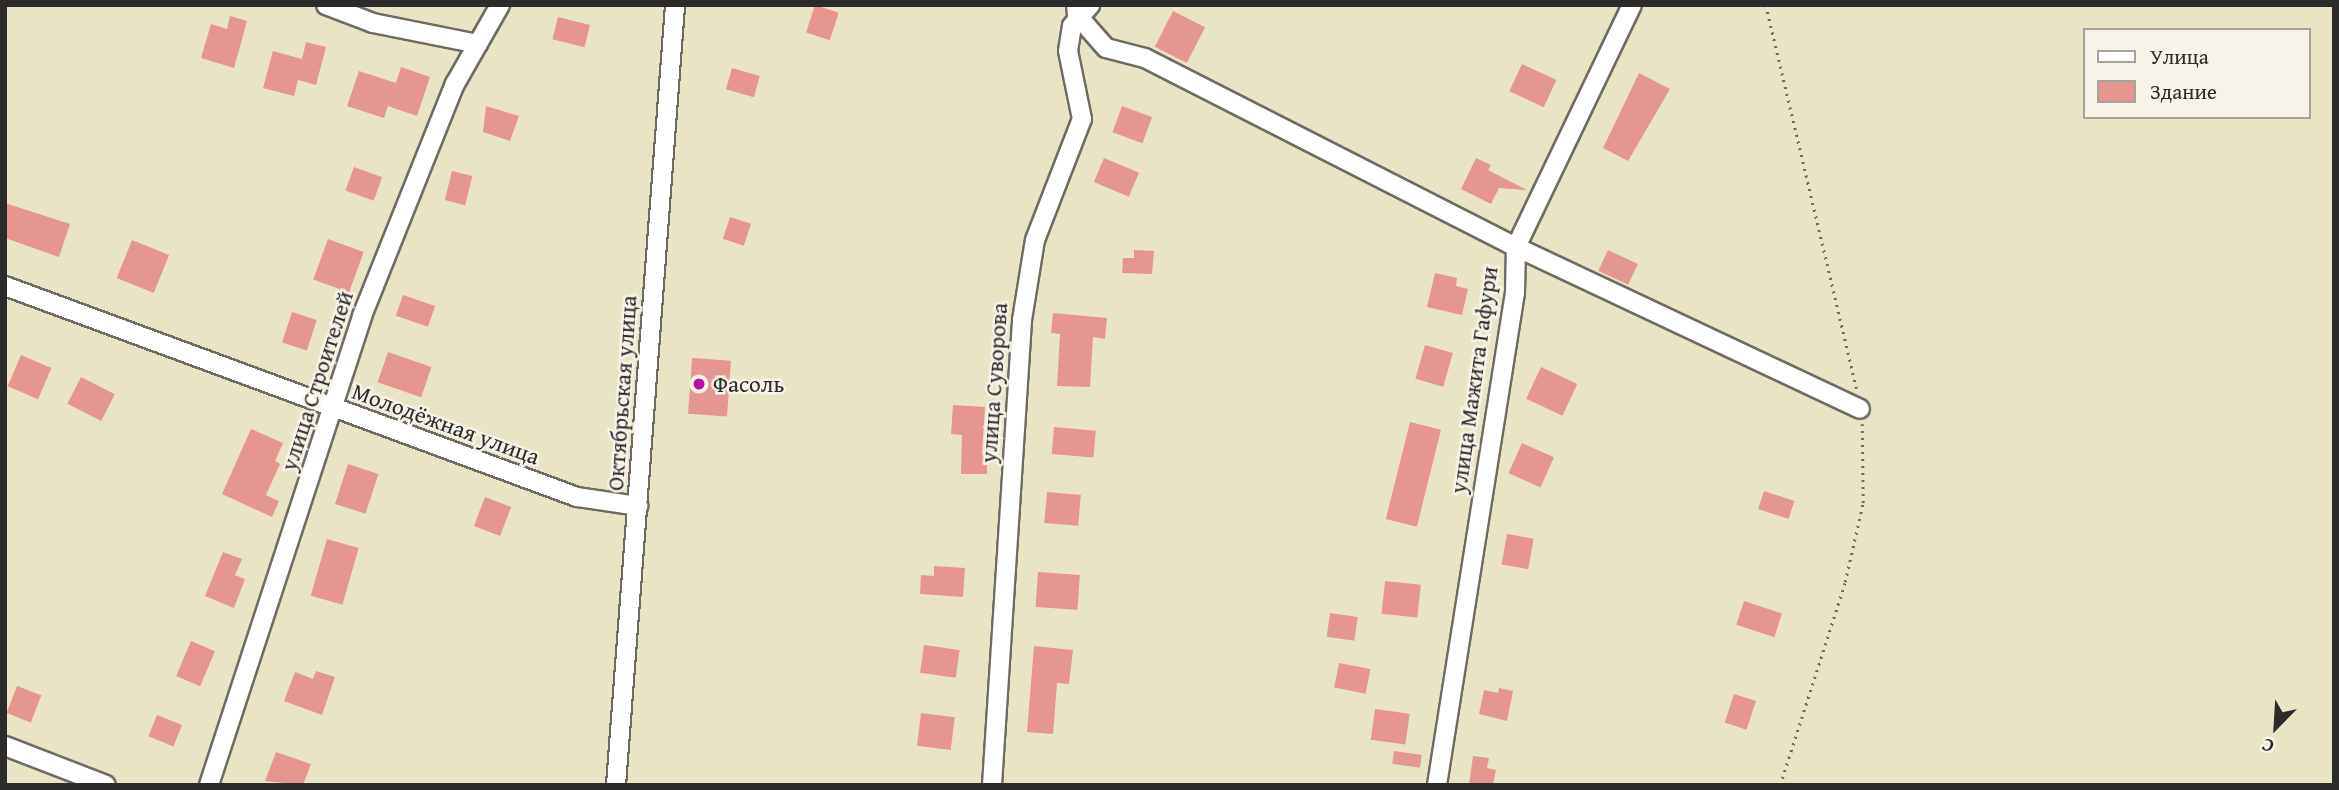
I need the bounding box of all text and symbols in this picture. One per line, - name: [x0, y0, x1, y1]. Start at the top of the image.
- legend: [2084, 28, 2311, 119]
- text: Улица: [2150, 41, 2209, 72]
- text: Здание: [2150, 76, 2217, 107]
- street label: улица Мажита Гафури: [1444, 265, 1504, 495]
- street label: улица Строителей: [275, 288, 359, 474]
- street label: Октябрьская улица: [601, 294, 643, 492]
- street label: улица Суворова: [975, 302, 1013, 464]
- place label: Фасоль: [713, 370, 784, 398]
- marker: Фасоль: [691, 376, 707, 392]
- street label: Молодёжная улица: [349, 377, 543, 471]
- north arrow: [2241, 692, 2311, 762]
- text: С: [2257, 731, 2278, 761]

